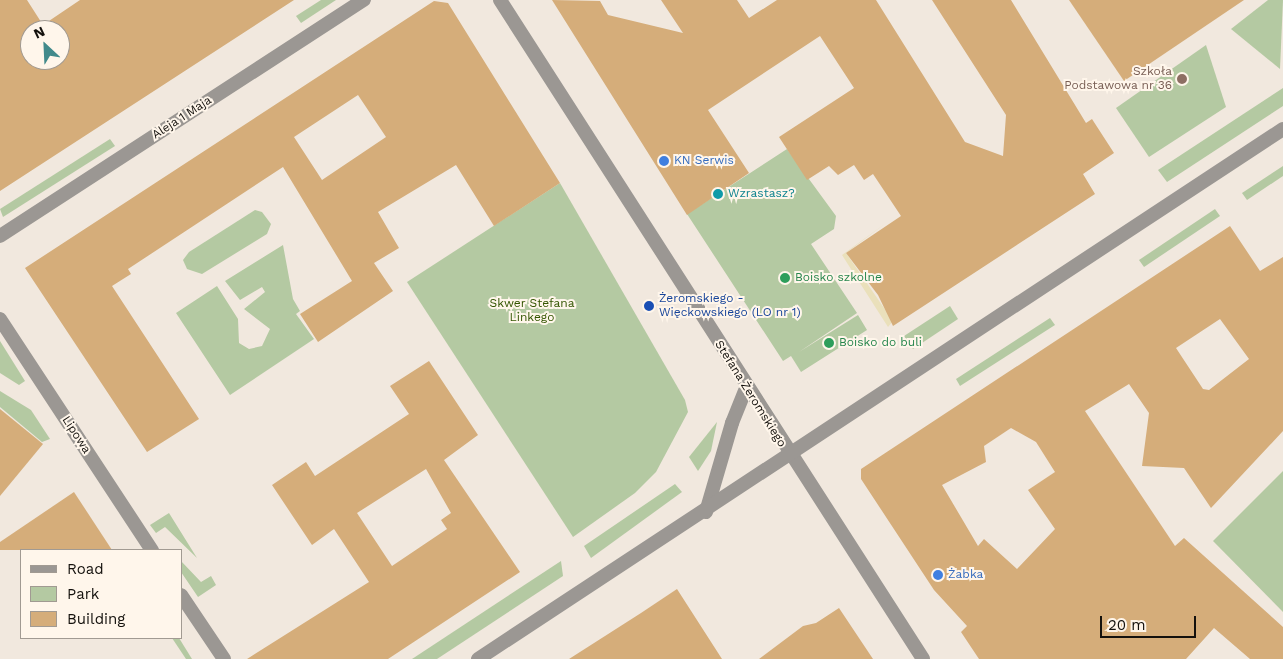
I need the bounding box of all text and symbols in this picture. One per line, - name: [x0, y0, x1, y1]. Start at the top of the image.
- north arrow: [20, 20, 70, 70]
- text: N: [31, 23, 47, 42]
- place label: Szkoła Podstawowa nr 36: [1064, 65, 1172, 93]
- marker: Szkoła Podstawowa nr 36: [1176, 73, 1188, 85]
- street label: Aleja 1 Maja: [149, 93, 215, 143]
- place label: KN Serwis: [674, 154, 734, 168]
- marker: KN Serwis: [658, 155, 670, 167]
- place label: Wzrastasz?: [728, 187, 795, 201]
- marker: Wzrastasz?: [712, 188, 724, 200]
- place label: Boisko szkolne: [795, 271, 882, 285]
- marker: Boisko szkolne: [779, 272, 791, 284]
- place label: Żeromskiego - Więckowskiego (LO nr 1): [659, 292, 801, 320]
- park label: Skwer Stefana Linkego: [489, 297, 575, 325]
- marker: Żeromskiego - Więckowskiego (LO nr 1): [643, 300, 655, 312]
- place label: Boisko do buli: [839, 336, 922, 350]
- marker: Boisko do buli: [823, 337, 835, 349]
- street label: Stefana Żeromskiego: [711, 338, 789, 450]
- street label: Lipowa: [59, 414, 93, 456]
- legend: [20, 549, 182, 639]
- text: Road: [67, 560, 104, 578]
- place label: Żabka: [948, 568, 983, 582]
- marker: Żabka: [932, 569, 944, 581]
- text: Park: [67, 585, 99, 603]
- scale bar: [1103, 606, 1199, 638]
- text: Building: [67, 610, 125, 628]
- text: 20 m: [1108, 616, 1146, 634]

